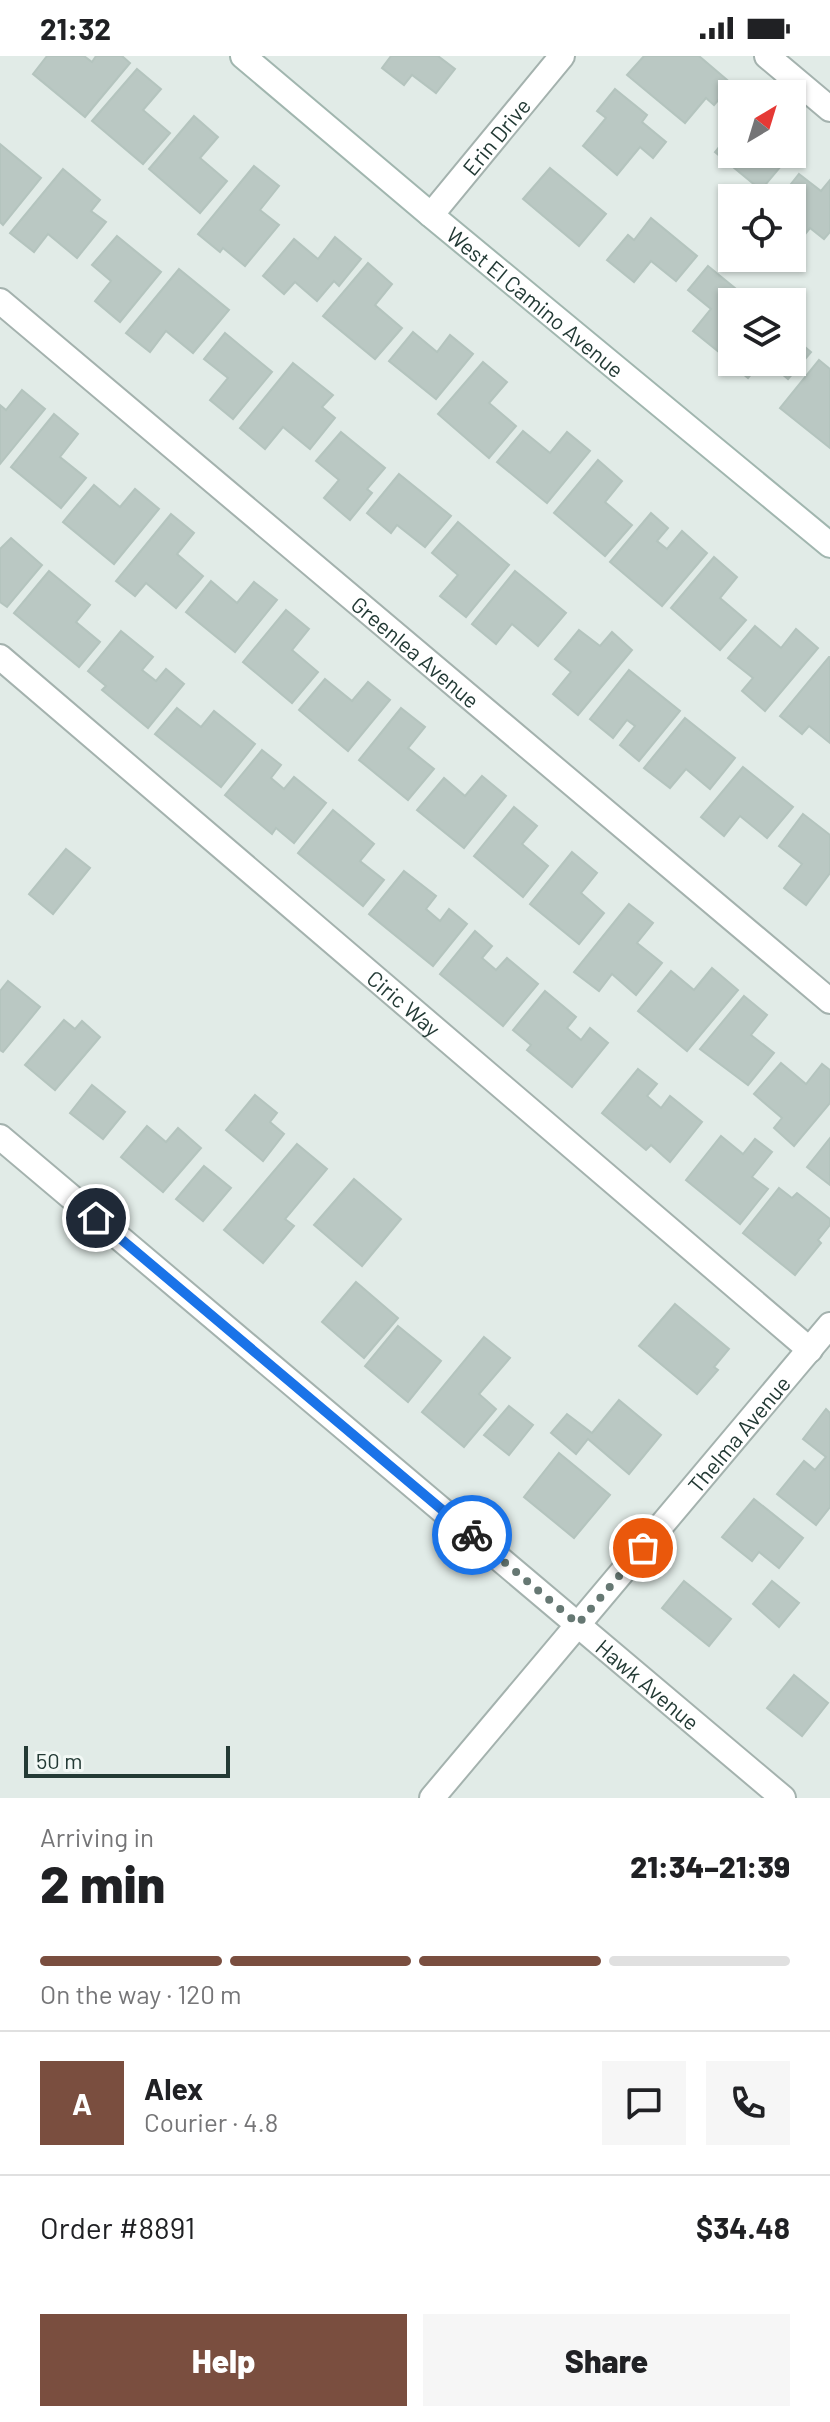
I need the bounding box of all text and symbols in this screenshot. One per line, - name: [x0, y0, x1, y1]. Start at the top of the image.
- text: 21:32: [40, 10, 111, 46]
- north arrow: [718, 80, 806, 168]
- map controls: [718, 80, 806, 376]
- street label: Erin Drive: [456, 92, 535, 180]
- button: locate: [718, 184, 806, 272]
- street label: West El Camino Avenue: [442, 221, 629, 382]
- button: layers: [718, 288, 806, 376]
- street label: Greenlea Avenue: [347, 591, 485, 713]
- street label: Ciric Way: [362, 964, 446, 1041]
- pin: [62, 1184, 130, 1252]
- icon: home: [74, 1196, 118, 1240]
- street label: Thelma Avenue: [682, 1370, 795, 1498]
- courier: [432, 1495, 512, 1575]
- icon: bike: [450, 1513, 494, 1557]
- pin: [609, 1514, 677, 1582]
- icon: bag: [621, 1526, 665, 1570]
- street label: Hawk Avenue: [591, 1633, 705, 1735]
- scale bar: [24, 1742, 230, 1778]
- text: 50 m: [36, 1747, 82, 1773]
- text: Arriving in: [40, 1821, 154, 1852]
- text: 21:34–21:39: [630, 1848, 790, 1884]
- text: 2 min: [40, 1851, 165, 1913]
- text: On the way · 120 m: [40, 1978, 242, 2009]
- button: chat: [602, 2061, 686, 2145]
- button: phone: [706, 2061, 790, 2145]
- text: Alex: [144, 2070, 203, 2106]
- text: A: [72, 2085, 92, 2121]
- text: Courier · 4.8: [144, 2106, 278, 2137]
- text: Order #8891: [40, 2209, 195, 2245]
- text: $34.48: [696, 2209, 790, 2245]
- button: Help: [40, 2314, 407, 2406]
- button: Share: [423, 2314, 790, 2406]

